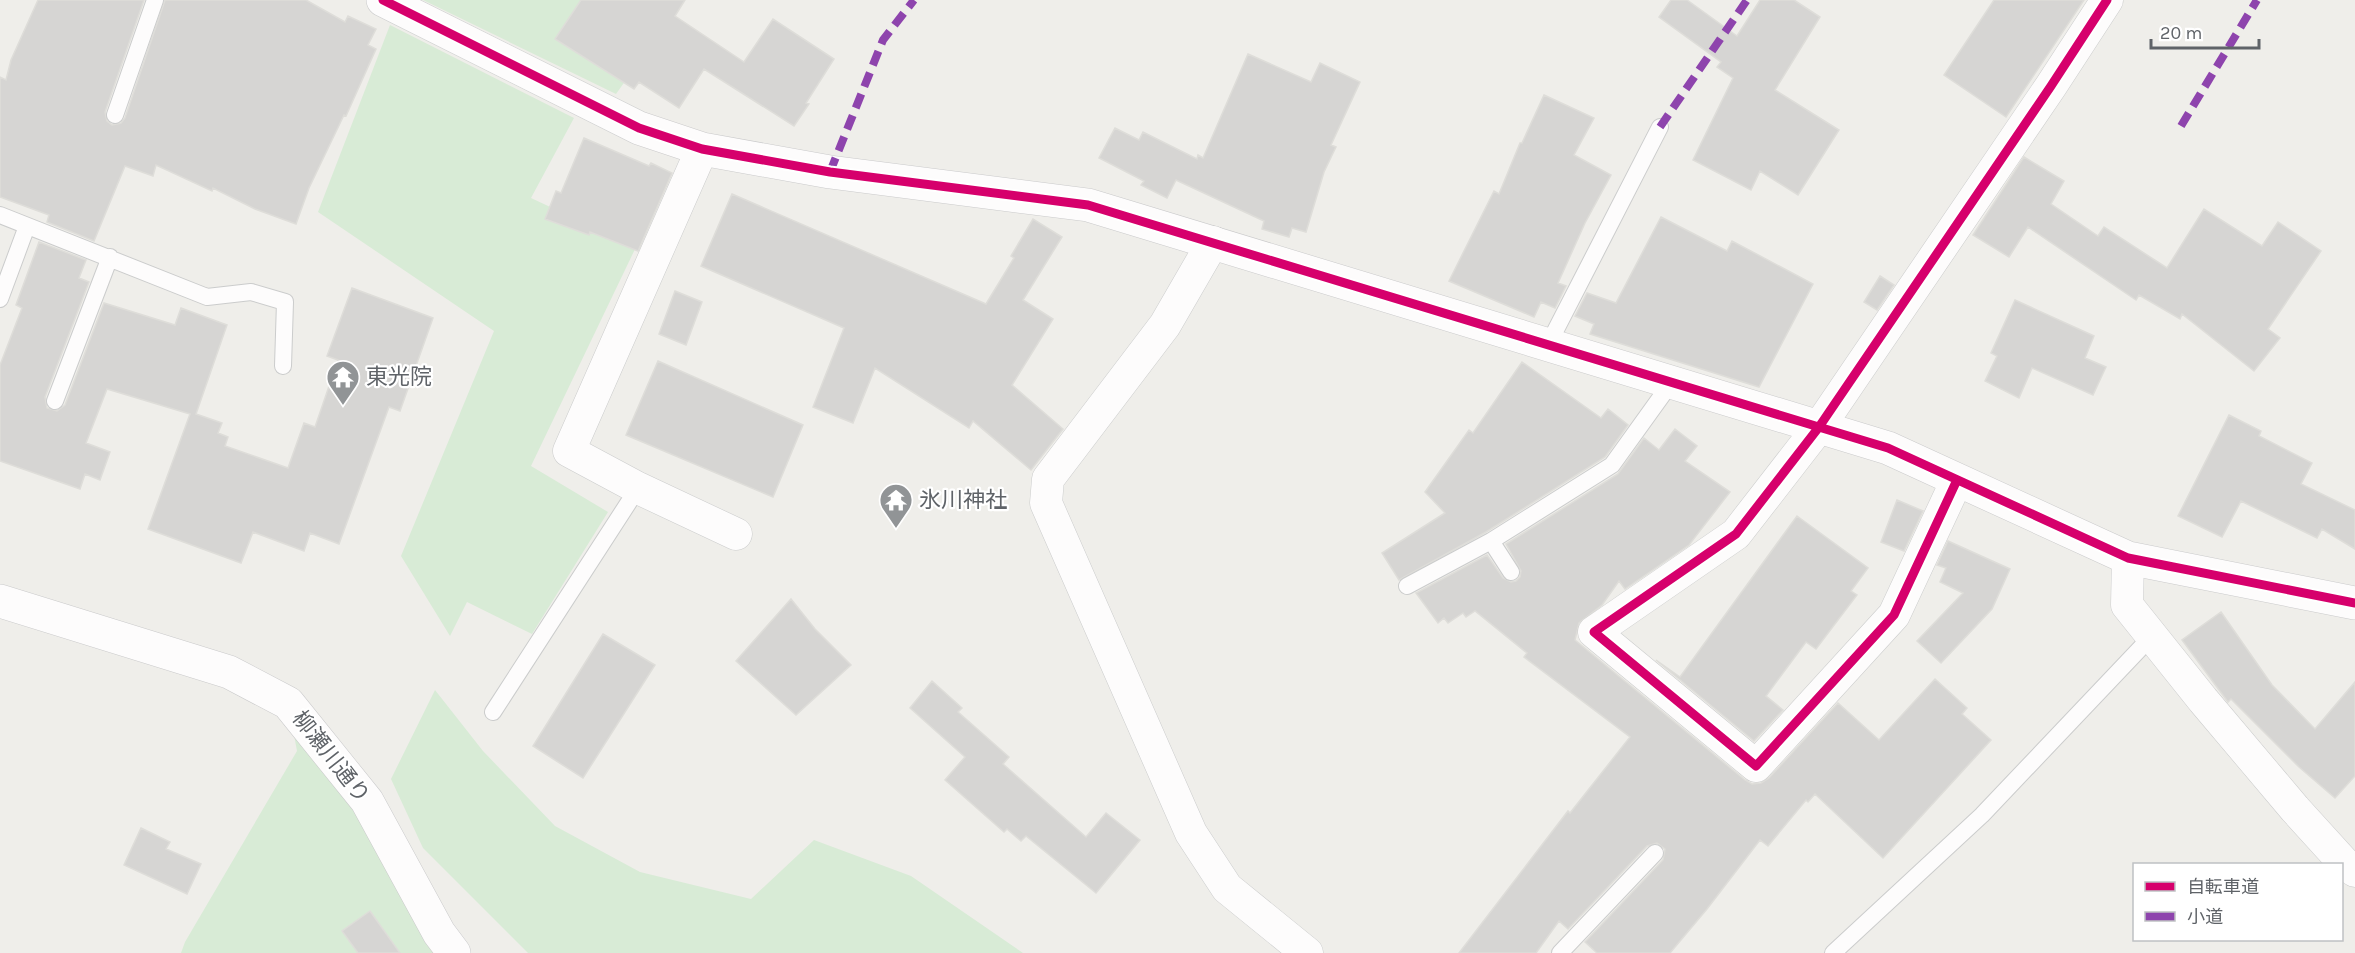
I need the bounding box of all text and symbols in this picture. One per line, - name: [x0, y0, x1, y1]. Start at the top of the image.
- scale bar: [2151, 12, 2259, 50]
- text: 20 m: [2160, 22, 2202, 44]
- temple icon: 東光院: [325, 359, 361, 406]
- place label: 東光院: [366, 364, 432, 390]
- temple icon: 氷川神社: [878, 482, 914, 529]
- place label: 氷川神社: [919, 487, 1007, 513]
- street label: 柳瀬川通り: [287, 706, 375, 808]
- legend: [2133, 863, 2343, 941]
- text: 自転車道: [2187, 876, 2259, 898]
- text: 小道: [2187, 906, 2223, 928]

